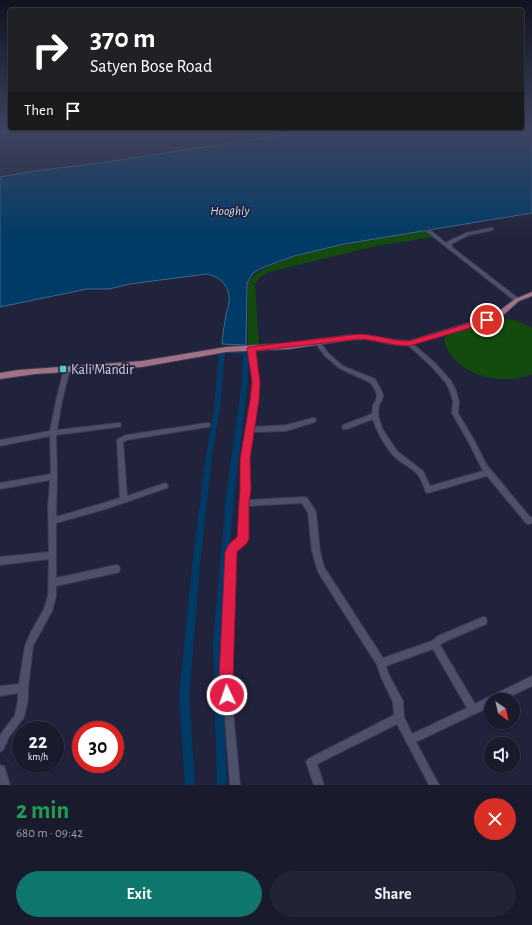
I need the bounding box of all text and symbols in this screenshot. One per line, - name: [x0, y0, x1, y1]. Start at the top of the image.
- icon: right: [24, 24, 76, 76]
- text: 370 m: [90, 25, 156, 53]
- text: Satyen Bose Road: [90, 58, 212, 76]
- icon: arrive: [62, 100, 84, 122]
- text: Then: [24, 103, 54, 118]
- water label: Hooghly: [210, 205, 250, 218]
- pin: [470, 303, 504, 337]
- icon: arrive: [476, 309, 498, 331]
- place label: Kali Mandir: [71, 363, 134, 377]
- marker: Kali Mandir: [58, 364, 68, 374]
- position arrow: [206, 674, 248, 716]
- north arrow: [484, 693, 520, 729]
- map controls: [484, 693, 520, 773]
- speed limit sign: 30: [72, 721, 124, 773]
- text: 22: [29, 732, 47, 752]
- button: sound: [484, 737, 520, 773]
- text: km/h: [28, 752, 48, 762]
- button: close: [474, 798, 516, 840]
- text: 2 min: [16, 799, 69, 823]
- text: 680 m · 09:42: [16, 827, 83, 840]
- button: Exit: [16, 871, 262, 917]
- button: Share: [270, 871, 516, 917]

